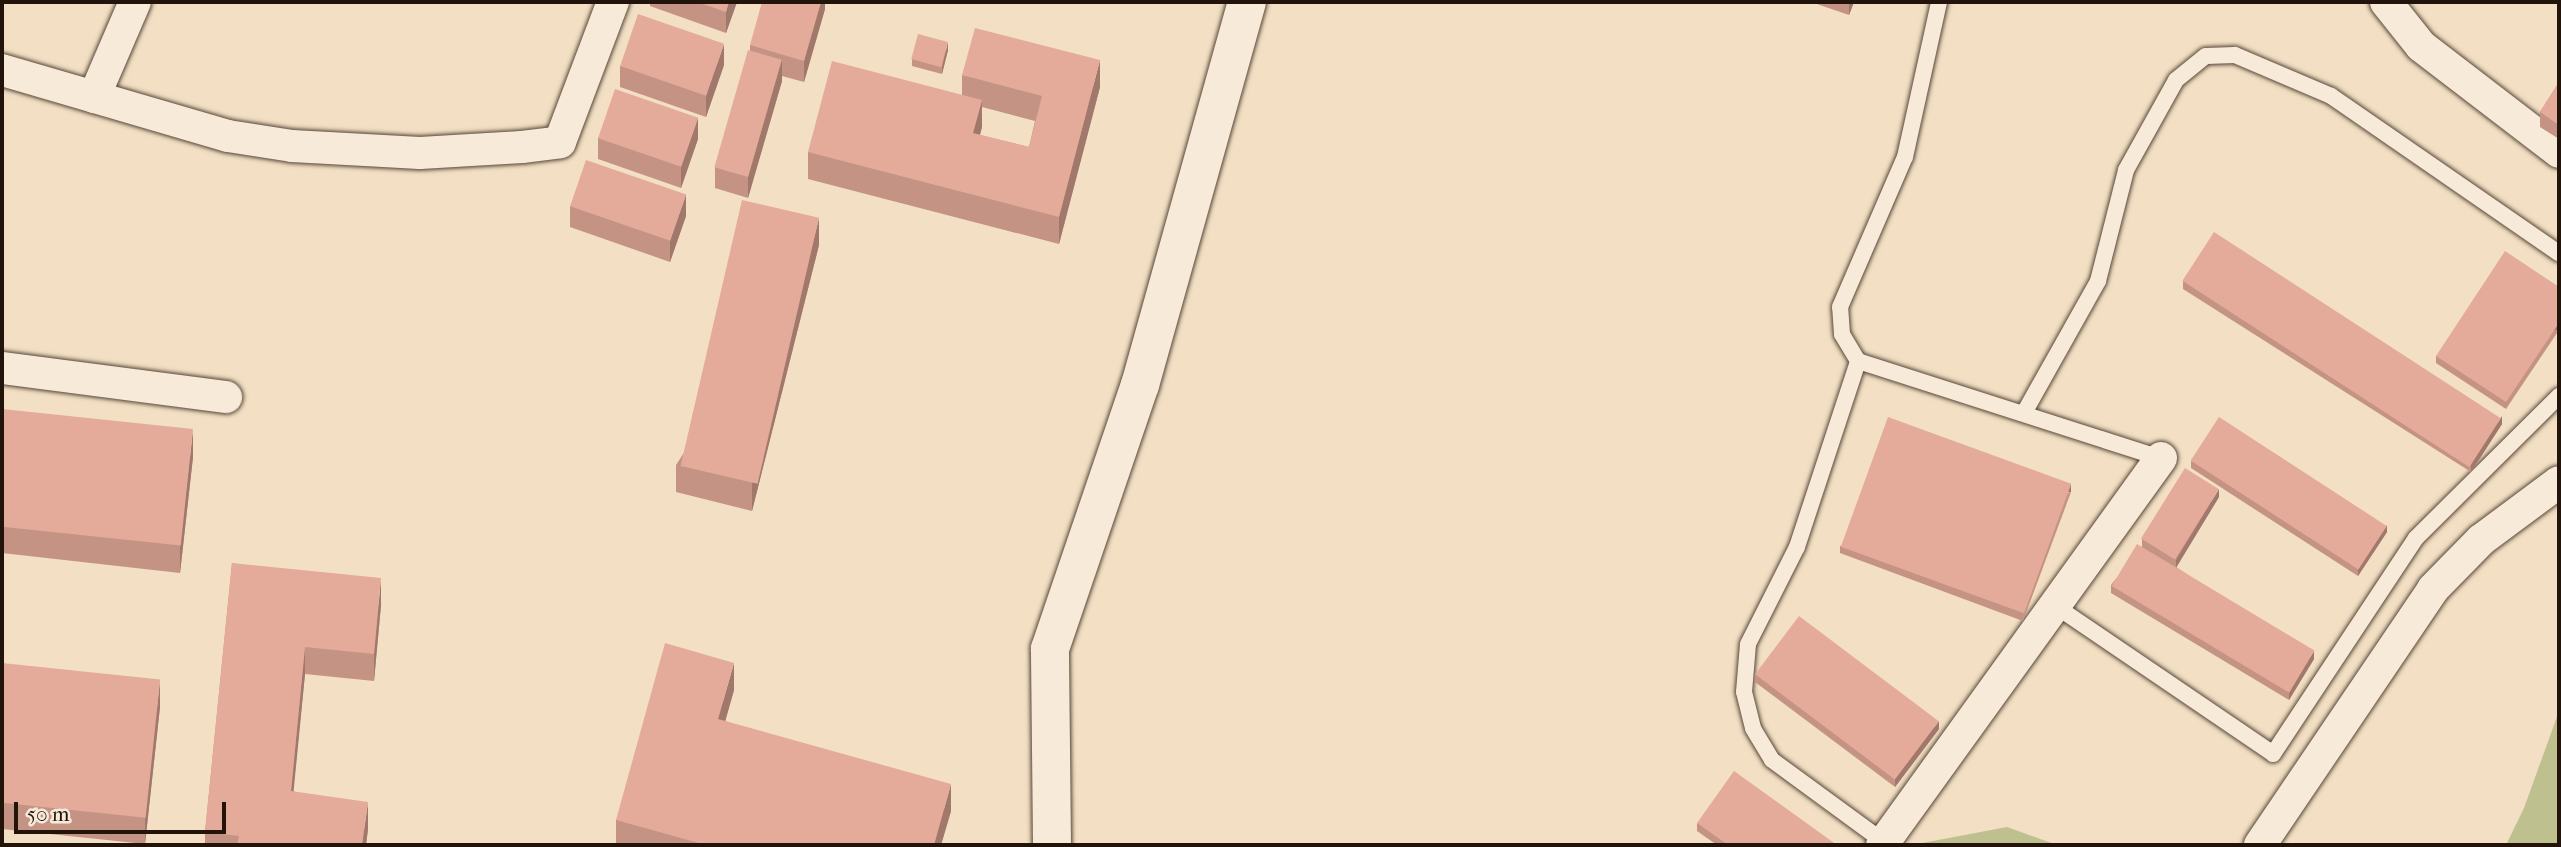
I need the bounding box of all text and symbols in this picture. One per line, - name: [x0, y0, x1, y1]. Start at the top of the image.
- scale bar: [18, 788, 229, 832]
- text: 50 m: [27, 802, 70, 826]

